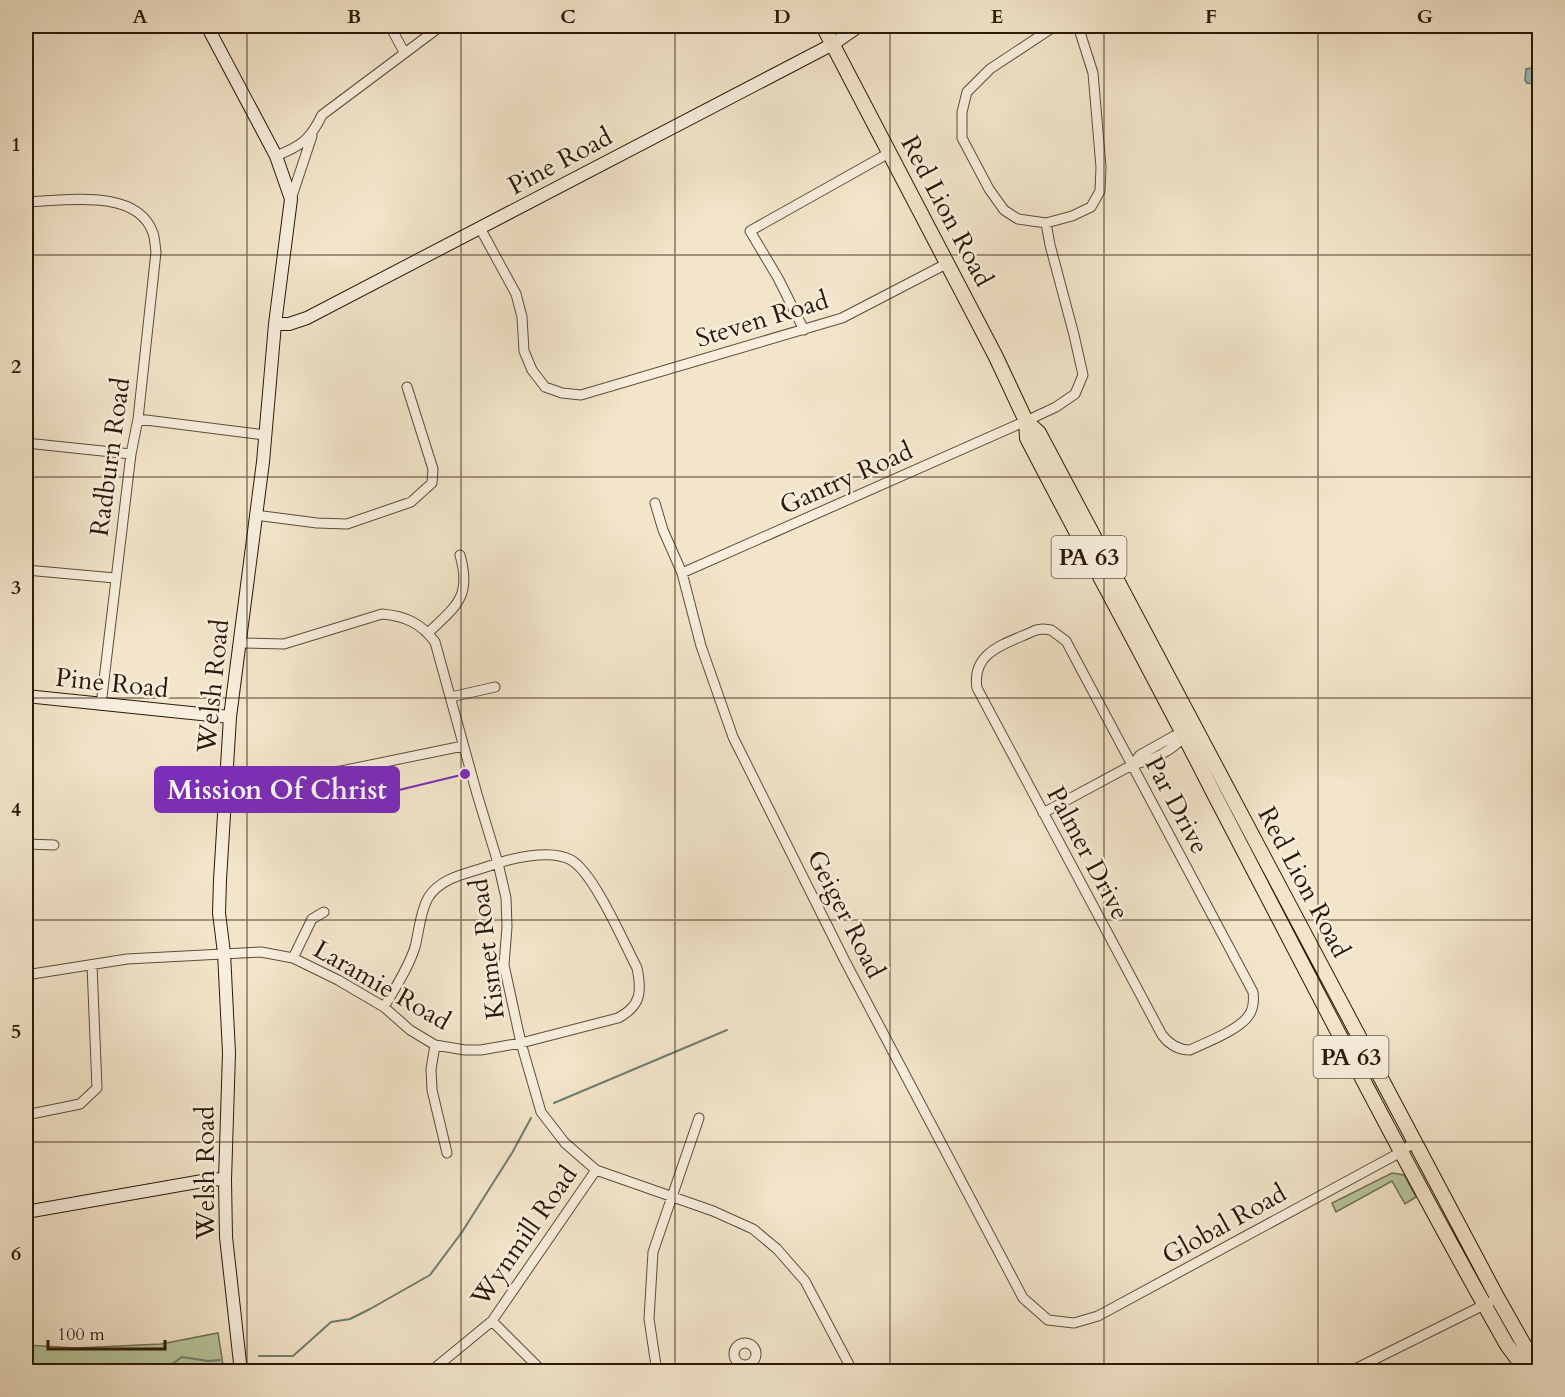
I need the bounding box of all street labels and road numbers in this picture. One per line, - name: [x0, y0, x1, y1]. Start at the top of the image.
- street label: Pine Road: [502, 119, 618, 203]
- street label: Red Lion Road: [892, 129, 1002, 293]
- street label: Steven Road: [691, 282, 833, 356]
- street label: Radburn Road: [82, 375, 138, 539]
- street label: Gantry Road: [774, 433, 918, 523]
- road number: PA 63: [1052, 536, 1126, 578]
- street label: Welsh Road: [188, 617, 237, 756]
- street label: Pine Road: [54, 660, 170, 706]
- street label: Par Drive: [1137, 750, 1217, 860]
- street label: Palmer Drive: [1038, 780, 1138, 926]
- street label: Red Lion Road: [1249, 800, 1359, 964]
- street label: Geiger Road: [799, 844, 893, 984]
- street label: Kismet Road: [461, 876, 513, 1021]
- street label: Laramie Road: [307, 932, 457, 1038]
- road number: PA 63: [1314, 1036, 1388, 1078]
- street label: Welsh Road: [188, 1106, 223, 1241]
- street label: Wynmill Road: [462, 1159, 585, 1314]
- street label: Global Road: [1156, 1175, 1293, 1273]

